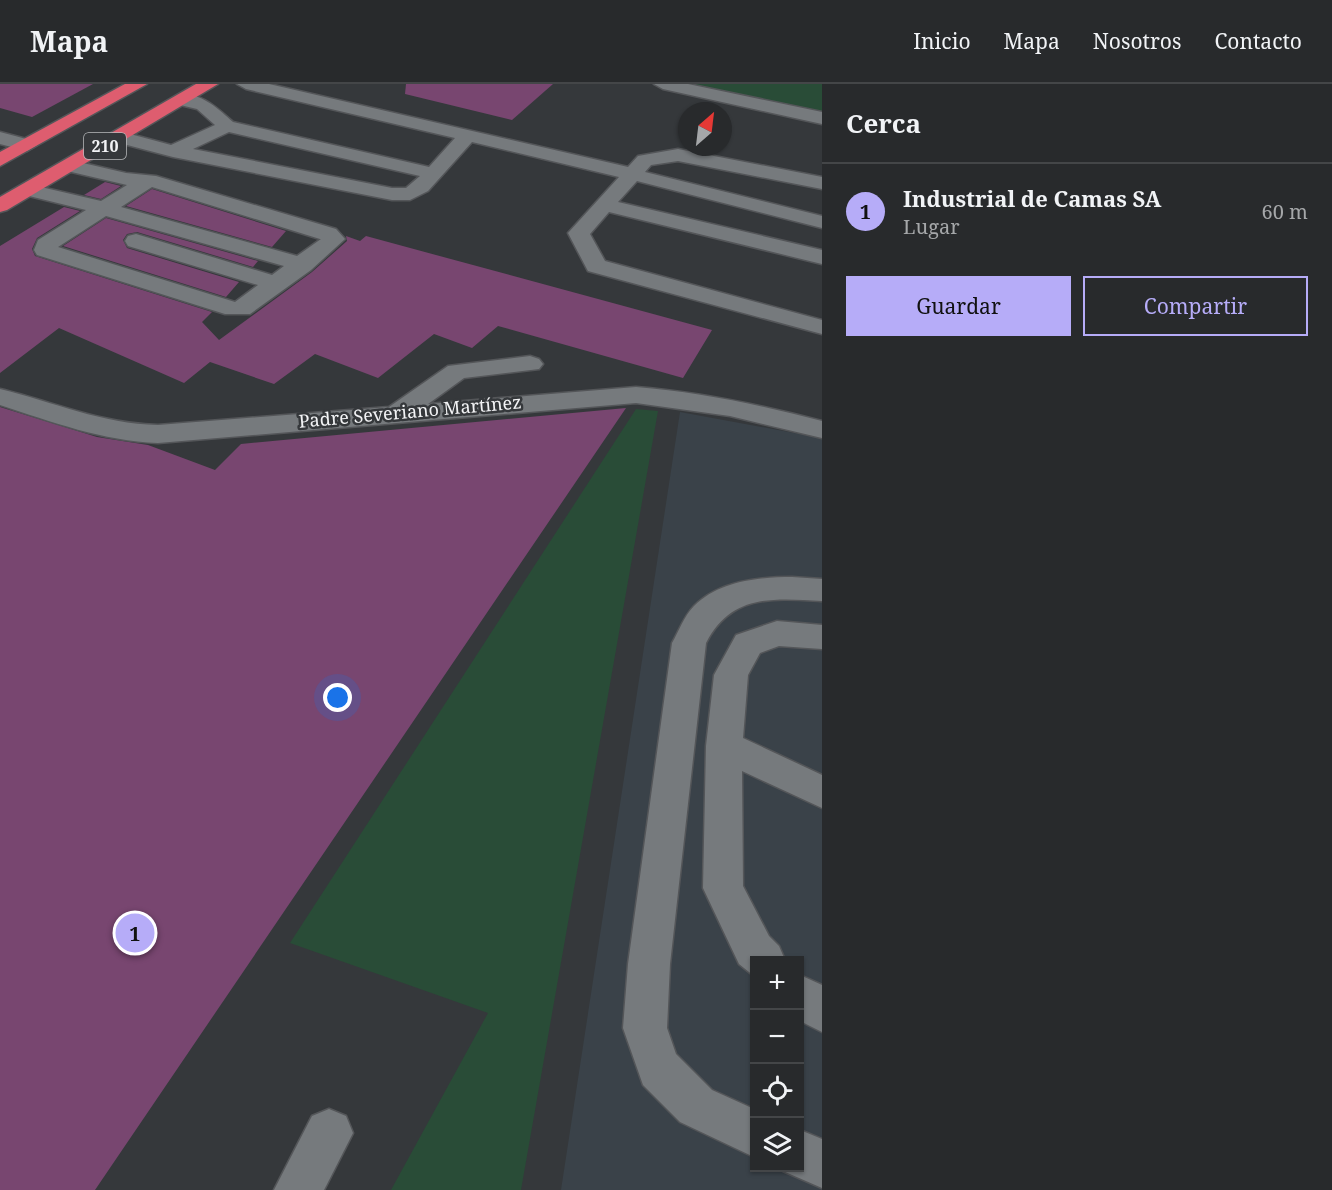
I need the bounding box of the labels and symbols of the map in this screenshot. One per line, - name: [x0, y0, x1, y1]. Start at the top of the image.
- north arrow: [678, 102, 732, 156]
- road number: 210: [84, 133, 126, 159]
- street label: Padre Severiano Martínez: [298, 389, 522, 433]
- your location: [323, 683, 352, 712]
- pin: 1: [116, 910, 154, 956]

